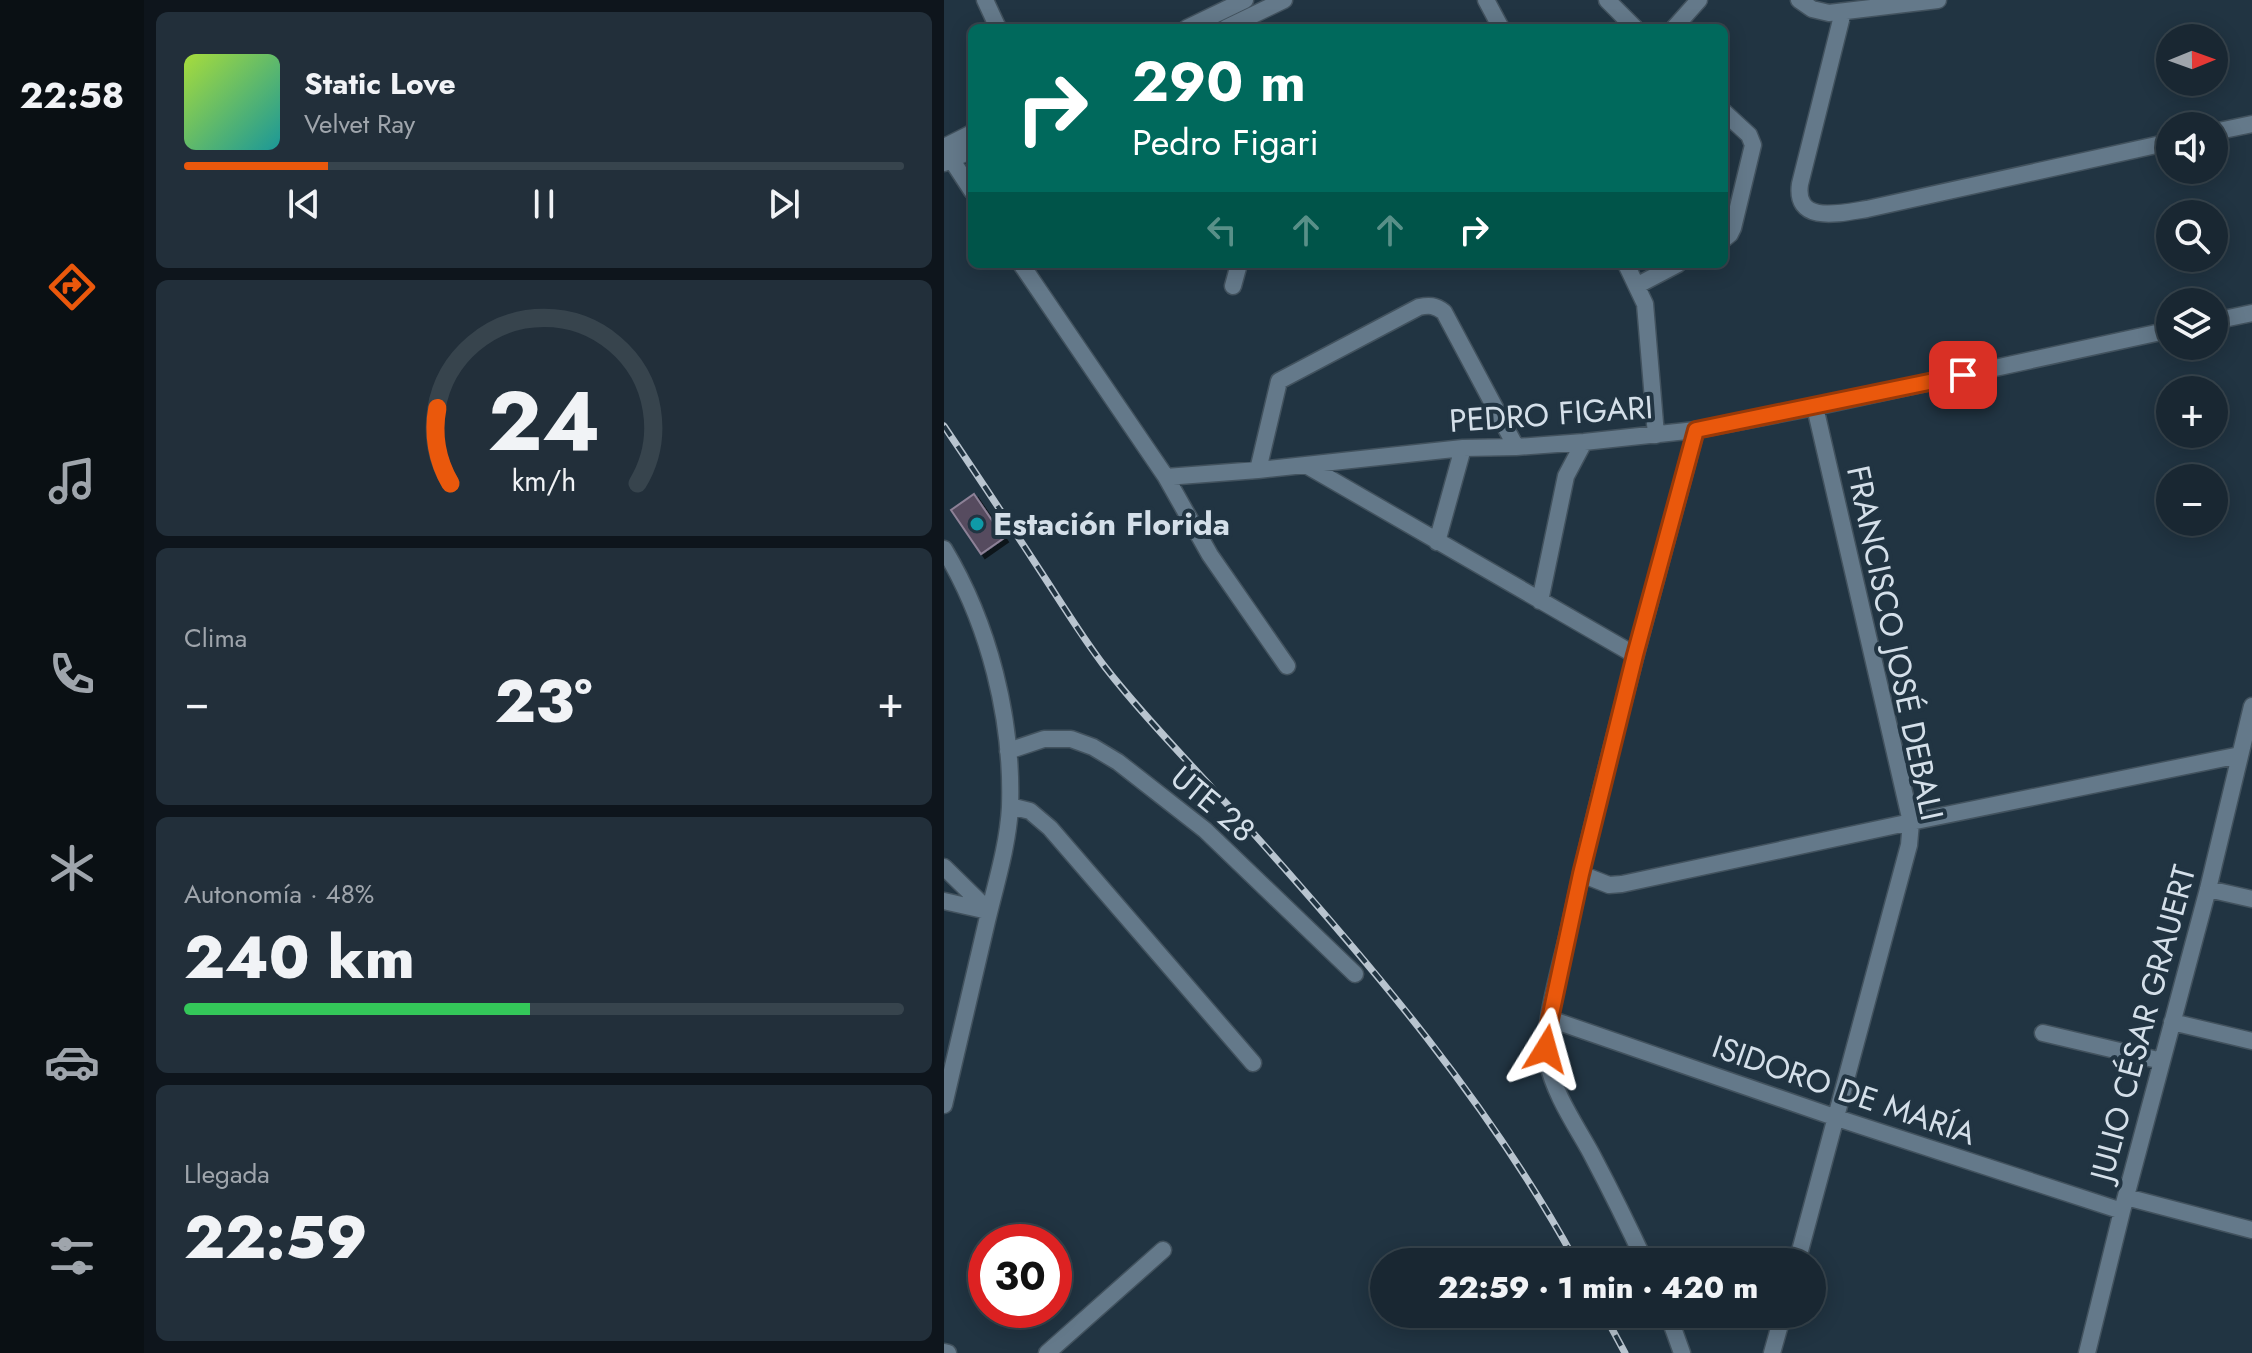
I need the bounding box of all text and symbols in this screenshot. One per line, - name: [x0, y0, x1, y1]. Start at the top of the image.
- north arrow: [2156, 24, 2228, 96]
- map controls: [2156, 24, 2228, 536]
- text: 290 m: [1132, 41, 1306, 122]
- icon: right: [1000, 56, 1104, 160]
- text: Static Love: [304, 62, 456, 105]
- text: 22:58: [20, 69, 124, 121]
- text: Velvet Ray: [304, 105, 415, 143]
- button: sound: [2156, 112, 2228, 184]
- text: Pedro Figari: [1132, 116, 1319, 168]
- icon: previous: [282, 182, 326, 226]
- icon: pause: [522, 182, 566, 226]
- icon: next: [762, 182, 806, 226]
- button: search: [2156, 200, 2228, 272]
- icon: left: [1200, 208, 1244, 252]
- icon: ahead: [1284, 208, 1328, 252]
- icon: ahead: [1368, 208, 1412, 252]
- icon: right: [1452, 208, 1496, 252]
- icon: directions: [44, 259, 100, 315]
- button: layers: [2156, 288, 2228, 360]
- pin: [1929, 341, 1997, 409]
- icon: arrive: [1941, 353, 1985, 397]
- text: 24: [488, 361, 600, 481]
- button: +: [2156, 376, 2228, 448]
- street label: PEDRO FIGARI: [1448, 384, 1654, 444]
- icon: music: [44, 453, 100, 509]
- text: km/h: [512, 460, 576, 502]
- street label: FRANCISCO JOSÉ DEBALI: [1835, 461, 1955, 825]
- button: −: [2156, 464, 2228, 536]
- place label: Estación Florida: [993, 501, 1230, 547]
- marker: Estación Florida: [968, 515, 986, 533]
- text: Clima: [184, 619, 247, 657]
- icon: phone: [44, 646, 100, 702]
- text: 23°: [495, 658, 592, 745]
- text: −: [184, 670, 210, 734]
- text: +: [877, 670, 904, 734]
- street label: UTE 28: [1161, 755, 1265, 853]
- icon: climate: [44, 840, 100, 896]
- street label: JULIO CÉSAR GRAUERT: [2078, 860, 2207, 1190]
- text: Autonomía · 48%: [184, 875, 374, 913]
- text: 240 km: [184, 914, 415, 1001]
- position arrow: [1504, 1007, 1588, 1091]
- street label: ISIDORO DE MARÍA: [1706, 1023, 1982, 1157]
- icon: car: [44, 1034, 100, 1090]
- text: Llegada: [184, 1155, 270, 1193]
- text: 22:59: [184, 1194, 368, 1281]
- speed limit sign: 30: [968, 1224, 1072, 1328]
- icon: filters: [44, 1228, 100, 1284]
- text: 22:59 · 1 min · 420 m: [1438, 1266, 1758, 1309]

